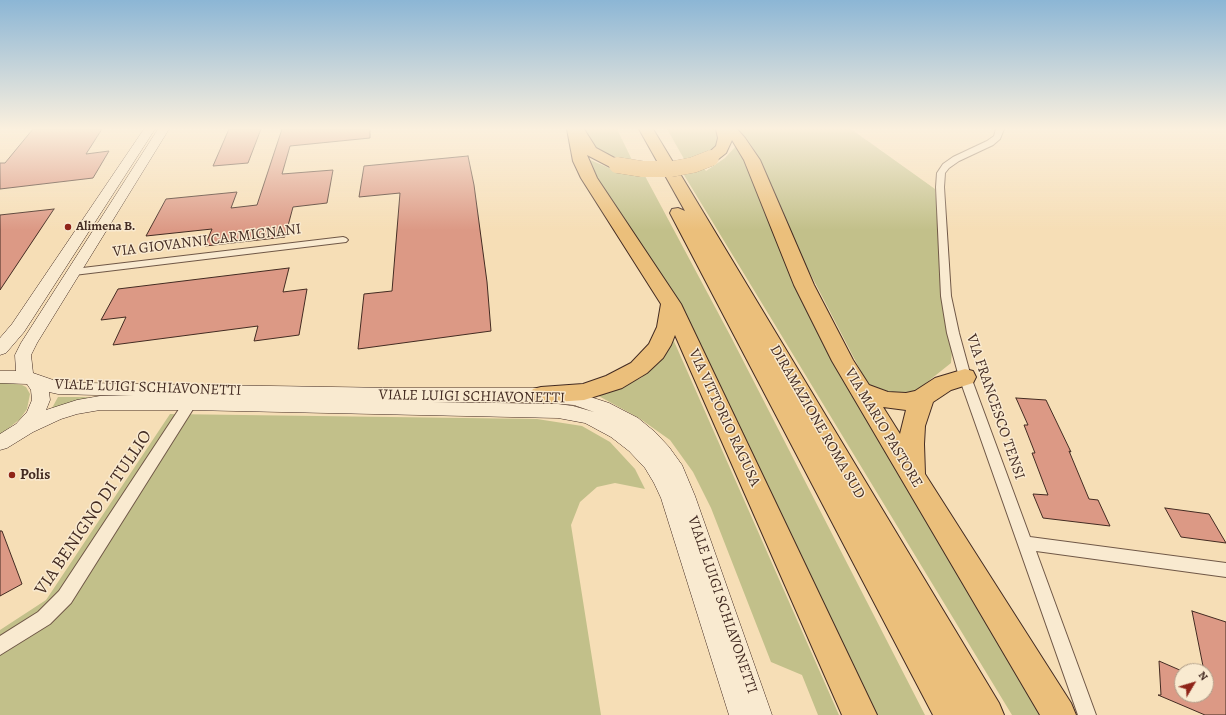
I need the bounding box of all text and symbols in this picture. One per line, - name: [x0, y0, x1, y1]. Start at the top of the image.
- place label: Alimena B.: [76, 219, 135, 235]
- street label: VIA GIOVANNI CARMIGNANI: [112, 221, 302, 261]
- marker: Alimena B.: [63, 222, 73, 232]
- street label: VIA FRANCESCO TENSI: [962, 332, 1028, 482]
- street label: DIRAMAZIONE ROMA SUD: [765, 342, 869, 502]
- street label: VIA VITTORIO RAGUSA: [684, 346, 764, 490]
- street label: VIA MARIO PASTORE: [840, 365, 926, 491]
- street label: VIALE LUIGI SCHIAVONETTI: [54, 376, 242, 400]
- street label: VIALE LUIGI SCHIAVONETTI: [379, 386, 565, 408]
- street label: VIA BENIGNO DI TULLIO: [31, 426, 157, 600]
- place label: Polis: [20, 466, 50, 484]
- marker: Polis: [7, 470, 17, 480]
- street label: VIALE LUIGI SCHIAVONETTI: [683, 514, 761, 696]
- north arrow: [1174, 663, 1214, 703]
- text: N: [1195, 668, 1211, 684]

